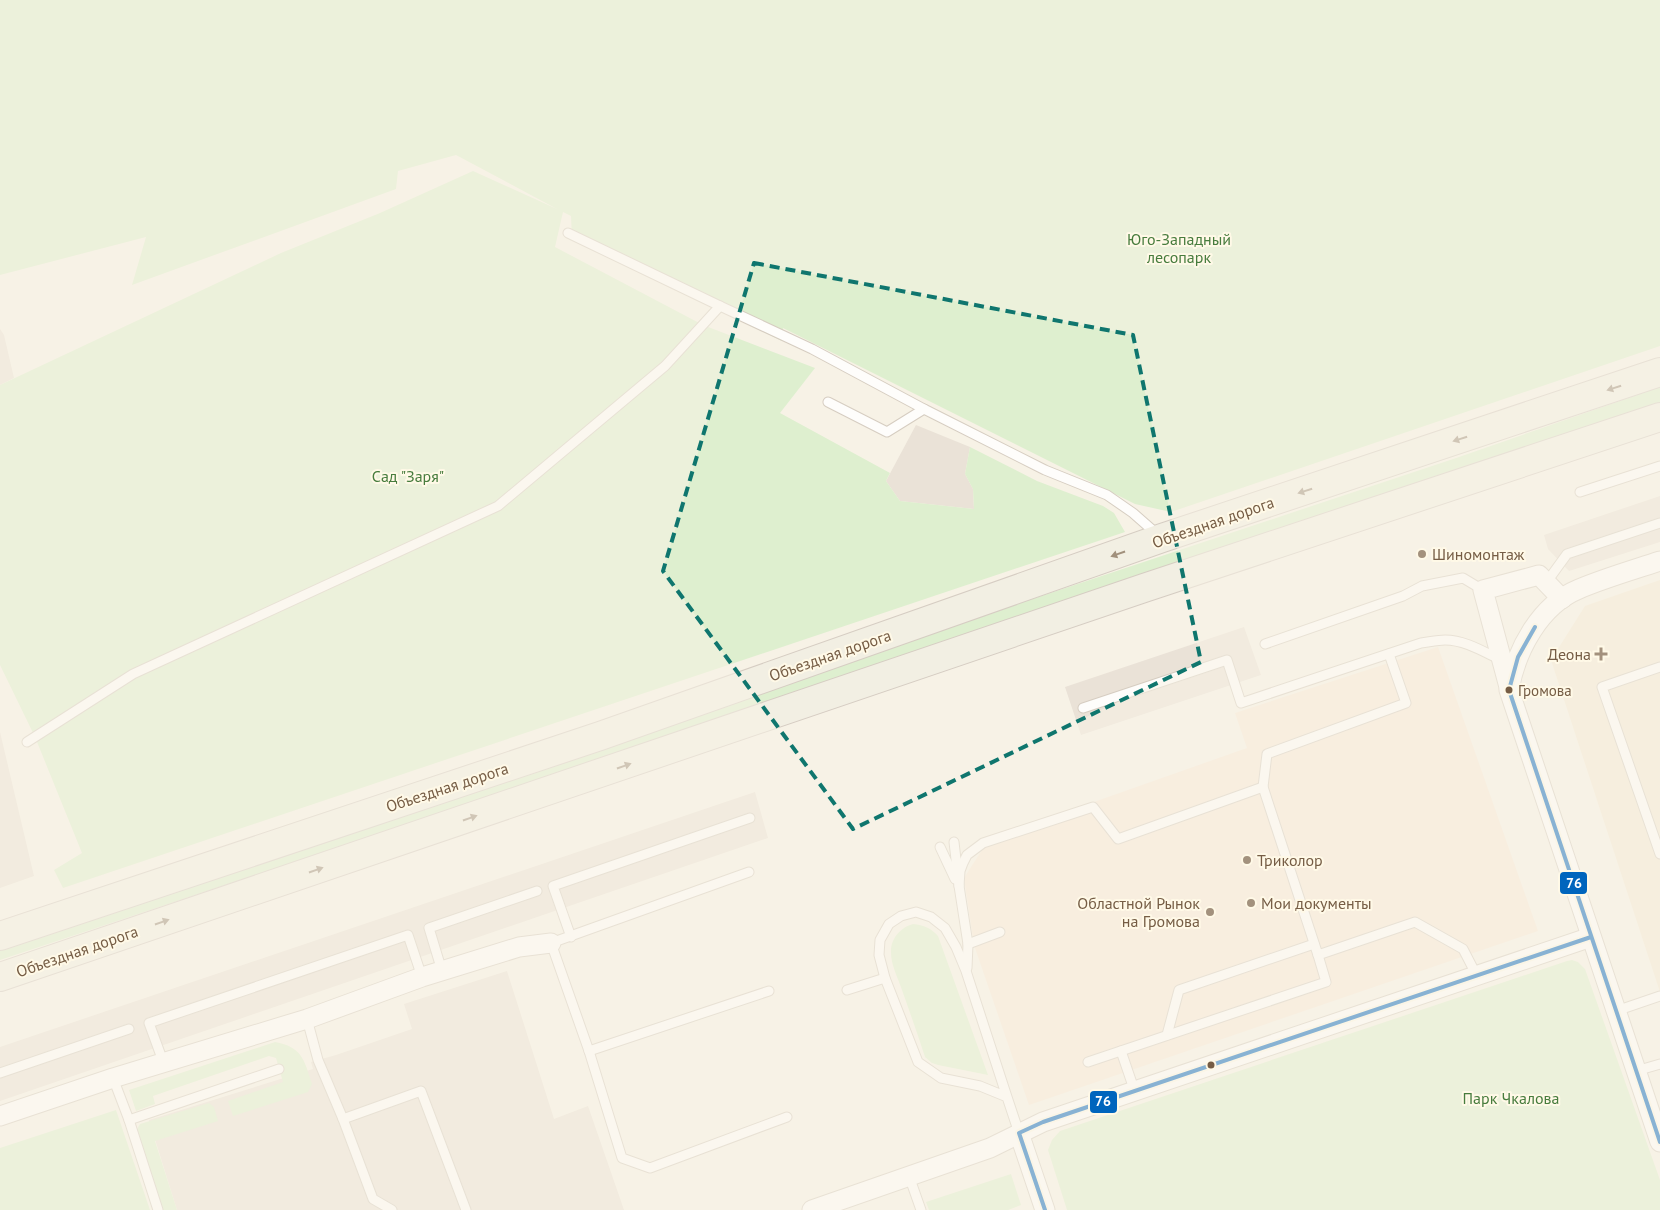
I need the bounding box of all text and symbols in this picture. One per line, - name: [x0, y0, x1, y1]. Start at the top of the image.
- park label: Юго-Западный лесопарк: [1127, 229, 1231, 267]
- one-way arrow: [1606, 384, 1621, 392]
- one-way arrow: [1452, 436, 1467, 443]
- park label: Сад "Заря": [372, 466, 444, 486]
- one-way arrow: [1298, 487, 1313, 495]
- street label: Объездная дорога: [1149, 492, 1277, 552]
- place label: Шиномонтаж: [1432, 544, 1525, 564]
- marker: Шиномонтаж: [1416, 548, 1428, 560]
- one-way arrow: [1111, 551, 1126, 558]
- street label: Объездная дорога: [766, 625, 894, 685]
- place label: Деона: [1548, 644, 1591, 664]
- marker: Деона: [1595, 648, 1607, 660]
- place label: Громова: [1518, 681, 1572, 700]
- marker: Громова: [1504, 685, 1514, 695]
- street label: Объездная дорога: [383, 758, 511, 816]
- one-way arrow: [617, 762, 632, 770]
- one-way arrow: [463, 814, 478, 822]
- place label: Триколор: [1257, 850, 1323, 870]
- marker: Триколор: [1241, 854, 1253, 866]
- one-way arrow: [309, 866, 324, 874]
- line badge: 76: [1559, 871, 1588, 895]
- text: 76: [1566, 874, 1582, 892]
- place label: Областной Рынок на Громова: [1077, 893, 1200, 931]
- place label: Мои документы: [1261, 893, 1372, 913]
- marker: Мои документы: [1245, 897, 1257, 909]
- marker: Областной Рынок на Громова: [1204, 906, 1216, 918]
- one-way arrow: [155, 918, 170, 926]
- street label: Объездная дорога: [13, 921, 141, 981]
- unlabelled marker: [1206, 1060, 1216, 1070]
- park label: Парк Чкалова: [1463, 1088, 1559, 1108]
- line badge: 76: [1089, 1090, 1118, 1114]
- text: 76: [1095, 1092, 1111, 1110]

